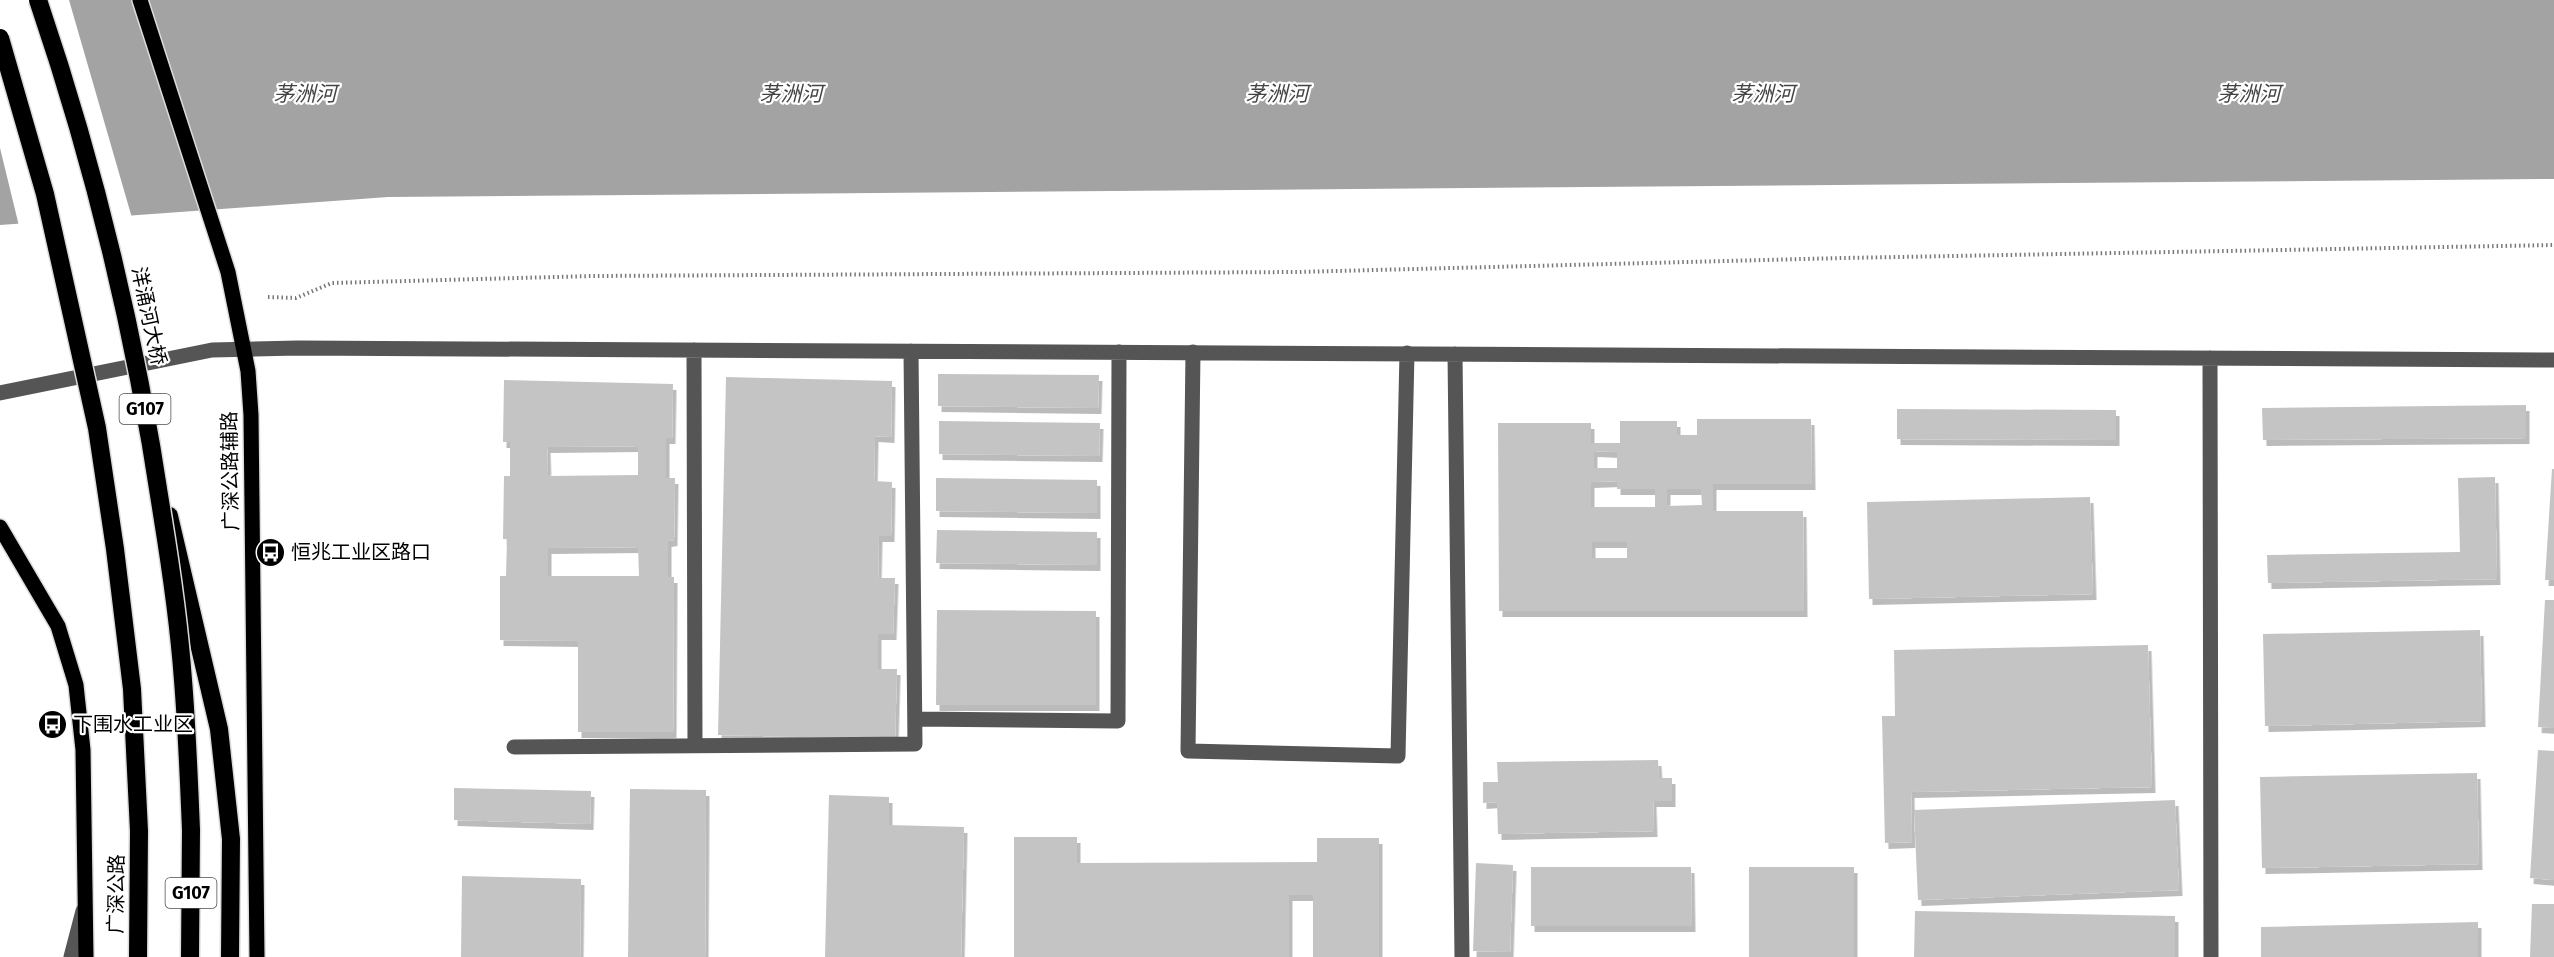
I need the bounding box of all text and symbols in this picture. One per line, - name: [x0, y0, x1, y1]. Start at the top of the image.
- water label: 茅洲河: [274, 81, 340, 107]
- water label: 茅洲河: [760, 81, 826, 107]
- water label: 茅洲河: [1246, 81, 1312, 107]
- water label: 茅洲河: [1732, 81, 1798, 107]
- water label: 茅洲河: [2218, 81, 2284, 107]
- street label: 洋涌河大桥: [127, 265, 171, 367]
- road number: G107: [120, 394, 170, 424]
- street label: 广深公路辅路: [217, 411, 243, 531]
- bus stop icon: 恒兆工业区路口: [254, 536, 286, 568]
- place label: 恒兆工业区路口: [291, 540, 431, 564]
- bus stop icon: 下围水工业区: [36, 708, 68, 740]
- place label: 下围水工业区: [73, 712, 193, 736]
- street label: 广深公路: [103, 854, 129, 934]
- road number: G107: [166, 878, 216, 908]

